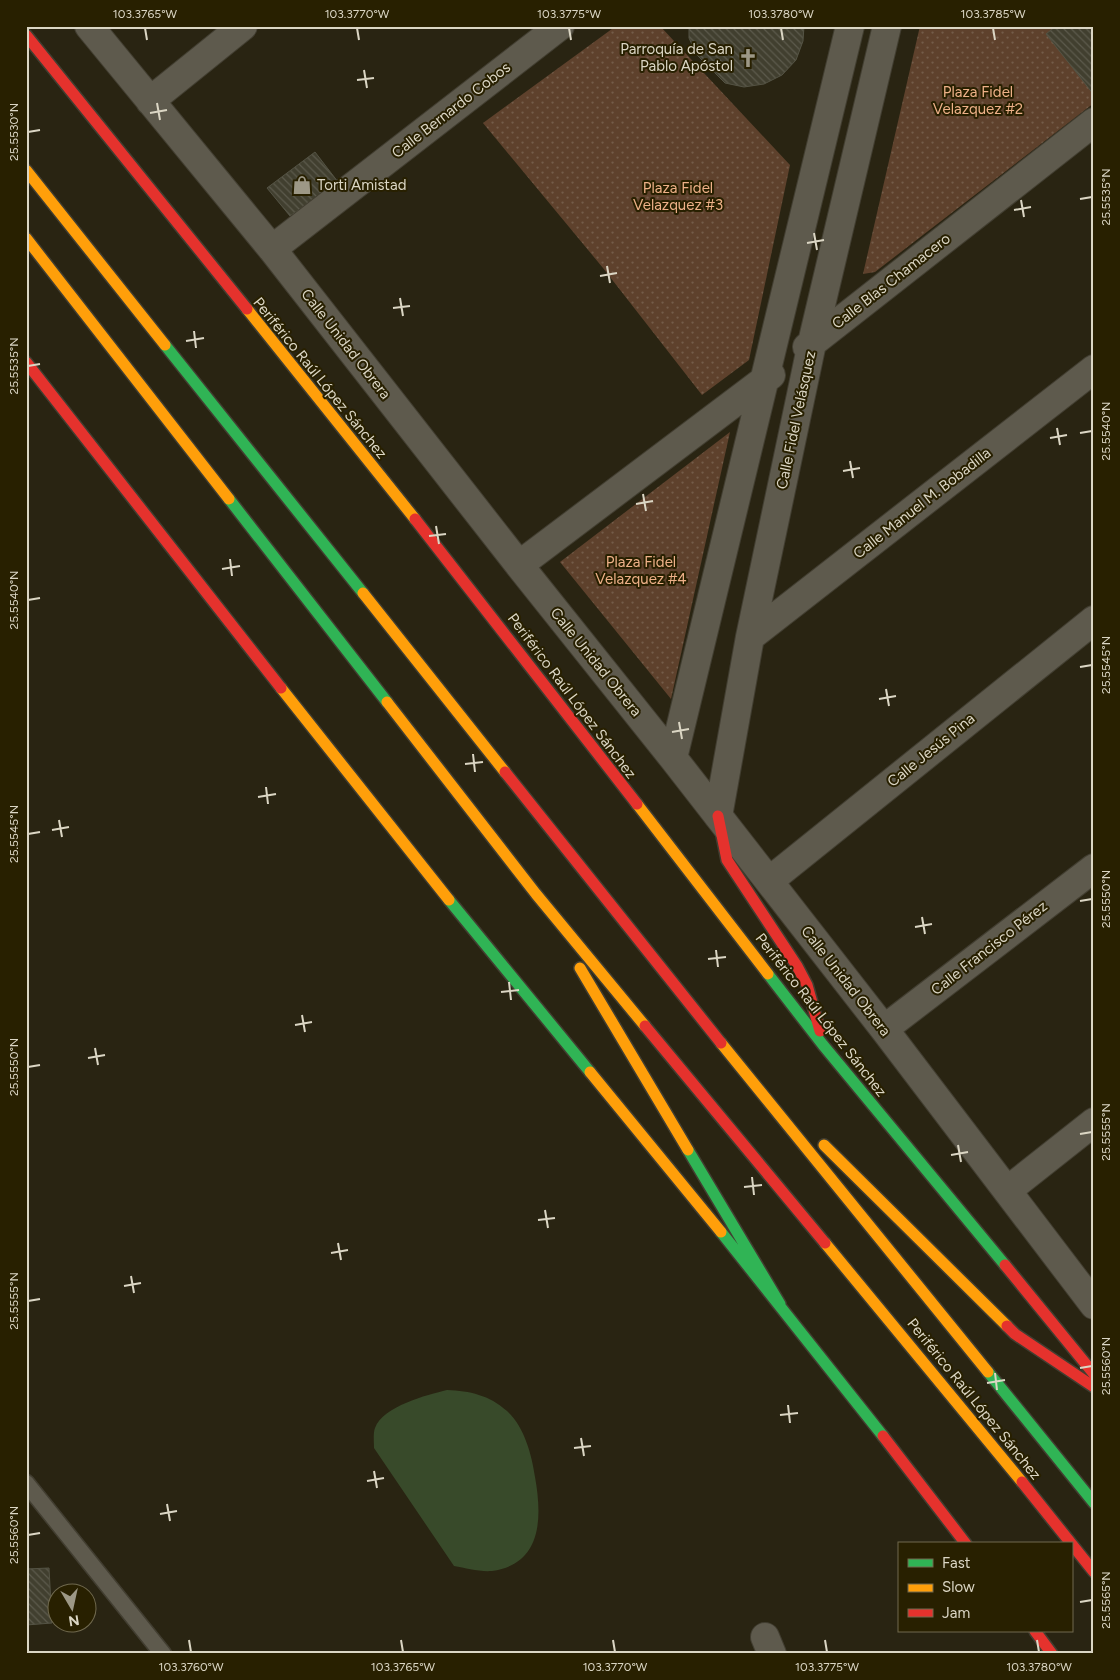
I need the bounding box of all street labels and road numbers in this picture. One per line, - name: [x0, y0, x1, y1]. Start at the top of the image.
- street label: Calle Bernardo Cobos: [388, 58, 514, 162]
- street label: Calle Blas Chamacero: [828, 229, 954, 333]
- street label: Calle Unidad Obrera: [297, 285, 395, 403]
- street label: Periférico Raúl López Sánchez: [249, 294, 391, 462]
- street label: Calle Fidel Velásquez: [773, 349, 819, 491]
- street label: Calle Manuel M. Bobadilla: [850, 444, 994, 562]
- street label: Calle Unidad Obrera: [547, 604, 645, 720]
- street label: Periférico Raúl López Sánchez: [504, 610, 640, 782]
- street label: Calle Jesús Pina: [884, 709, 978, 791]
- street label: Calle Francisco Pérez: [927, 897, 1051, 999]
- street label: Calle Unidad Obrera: [797, 922, 895, 1040]
- street label: Periférico Raúl López Sánchez: [752, 930, 890, 1100]
- street label: Periférico Raúl López Sánchez: [903, 1315, 1045, 1483]

